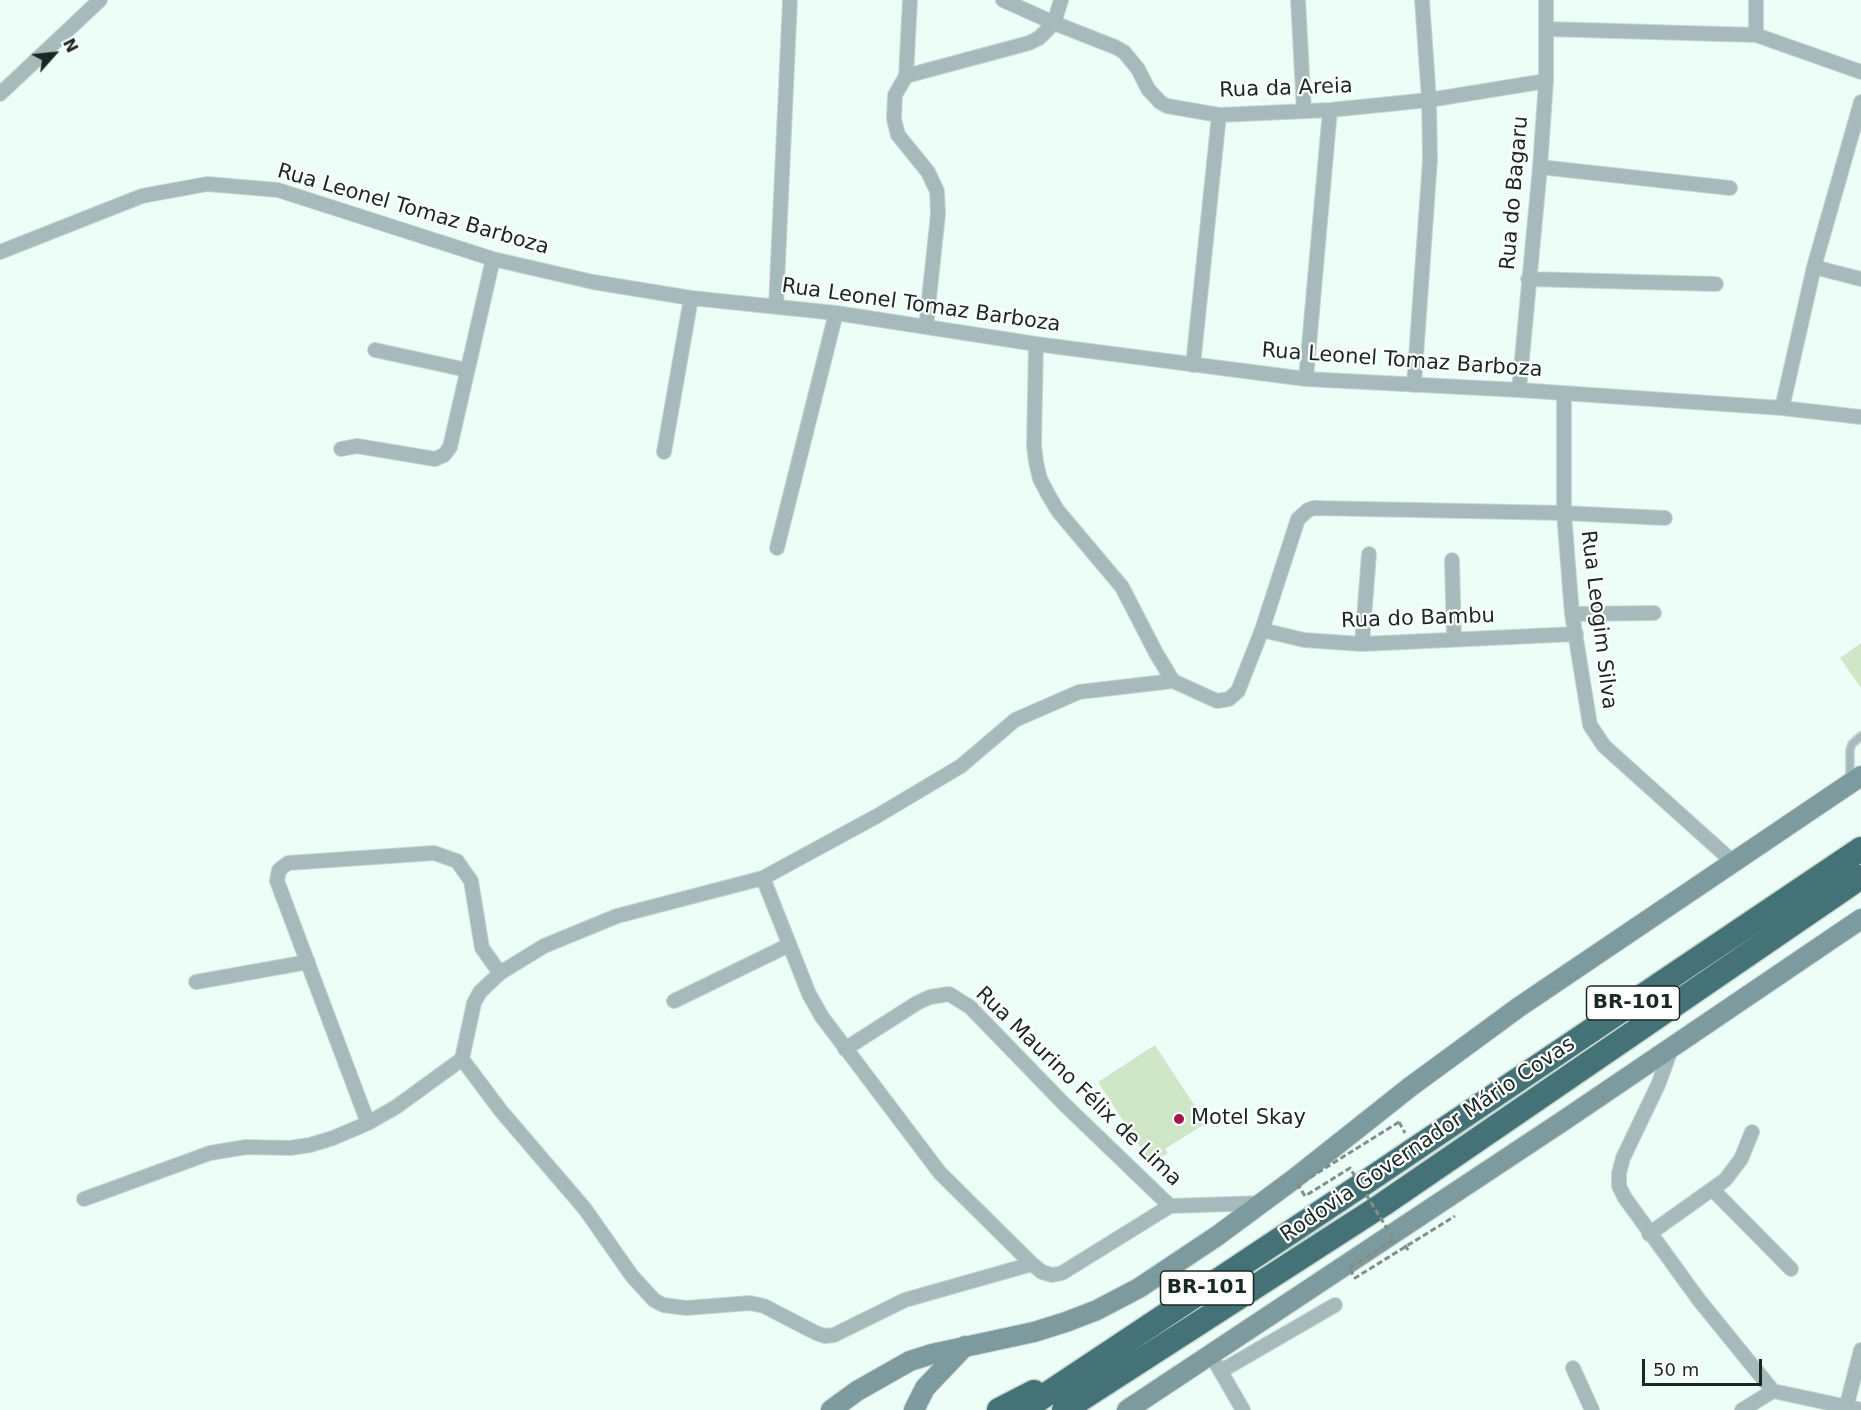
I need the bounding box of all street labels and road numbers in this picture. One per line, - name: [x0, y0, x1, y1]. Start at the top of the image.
- street label: Rua da Areia: [1219, 74, 1353, 104]
- street label: Rua do Bagaru: [1496, 115, 1534, 271]
- street label: Rua Leonel Tomaz Barboza: [274, 159, 552, 261]
- street label: Rua Leonel Tomaz Barboza: [780, 274, 1062, 338]
- street label: Rua Leonel Tomaz Barboza: [1261, 339, 1543, 383]
- street label: Rua Leogim Silva: [1575, 529, 1621, 711]
- street label: Rua do Bambu: [1341, 604, 1495, 634]
- street label: Rua Maurino Félix de Lima: [970, 982, 1186, 1192]
- road number: BR-101: [1586, 986, 1680, 1020]
- street label: Rodovia Governador Mário Covas: [1276, 1032, 1580, 1248]
- road number: BR-101: [1160, 1271, 1254, 1305]

